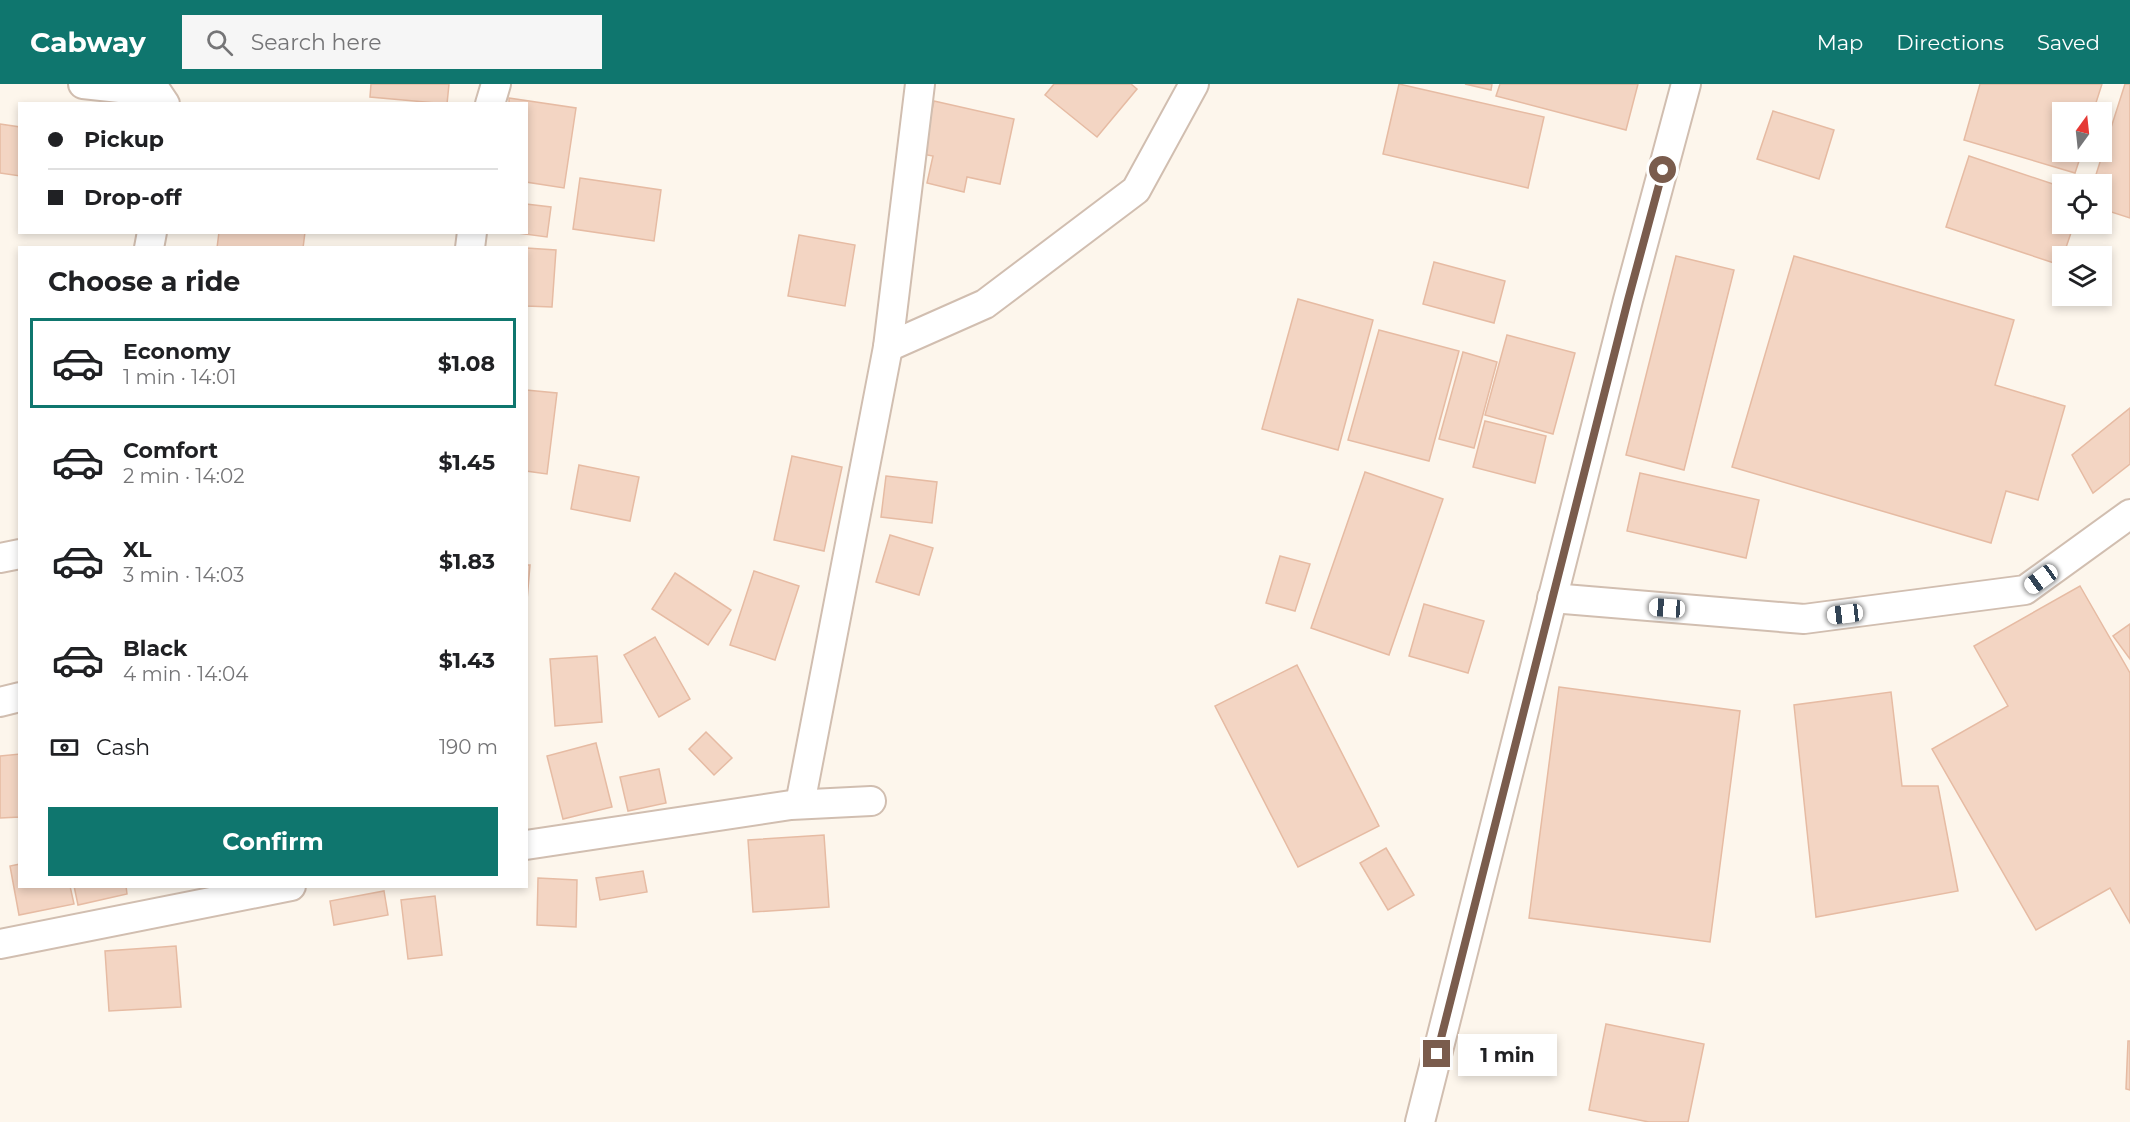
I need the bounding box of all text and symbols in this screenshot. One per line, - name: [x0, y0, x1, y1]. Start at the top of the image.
- search box: [182, 15, 602, 69]
- text: Cabway: [30, 25, 146, 59]
- icon: search: [203, 26, 236, 59]
- text: Search here: [251, 29, 382, 56]
- text: Map: [1817, 30, 1863, 55]
- text: Directions: [1896, 30, 2004, 55]
- text: Saved: [2037, 30, 2100, 55]
- north arrow: [2052, 102, 2112, 162]
- map controls: [2052, 102, 2112, 306]
- text: Pickup: [84, 126, 164, 153]
- route start: [1649, 156, 1676, 183]
- button: locate: [2052, 174, 2112, 234]
- text: Drop-off: [84, 184, 182, 211]
- button: layers: [2052, 246, 2112, 306]
- text: Choose a ride: [48, 265, 240, 298]
- icon: car: [51, 336, 105, 390]
- text: Economy: [123, 338, 231, 365]
- text: $1.08: [438, 350, 495, 377]
- text: 1 min · 14:01: [123, 365, 236, 389]
- icon: car: [51, 435, 105, 489]
- text: Comfort: [123, 437, 218, 464]
- text: $1.45: [439, 449, 495, 476]
- text: 2 min · 14:02: [123, 464, 245, 488]
- icon: car: [51, 534, 105, 588]
- text: XL: [123, 536, 152, 563]
- text: $1.83: [439, 548, 495, 575]
- car: [2021, 561, 2061, 597]
- text: 3 min · 14:03: [123, 563, 244, 587]
- car: [1648, 598, 1686, 618]
- car: [1826, 603, 1864, 625]
- icon: car: [51, 633, 105, 687]
- text: Black: [123, 635, 187, 662]
- text: $1.43: [439, 647, 495, 674]
- text: 4 min · 14:04: [123, 662, 248, 686]
- icon: cash: [48, 731, 81, 764]
- text: Cash: [96, 734, 150, 761]
- text: 190 m: [439, 735, 498, 759]
- button: Confirm: [48, 807, 498, 876]
- callout: 1 min: [1458, 1033, 1557, 1075]
- route end: [1423, 1040, 1450, 1067]
- text: 1 min: [1480, 1043, 1535, 1067]

